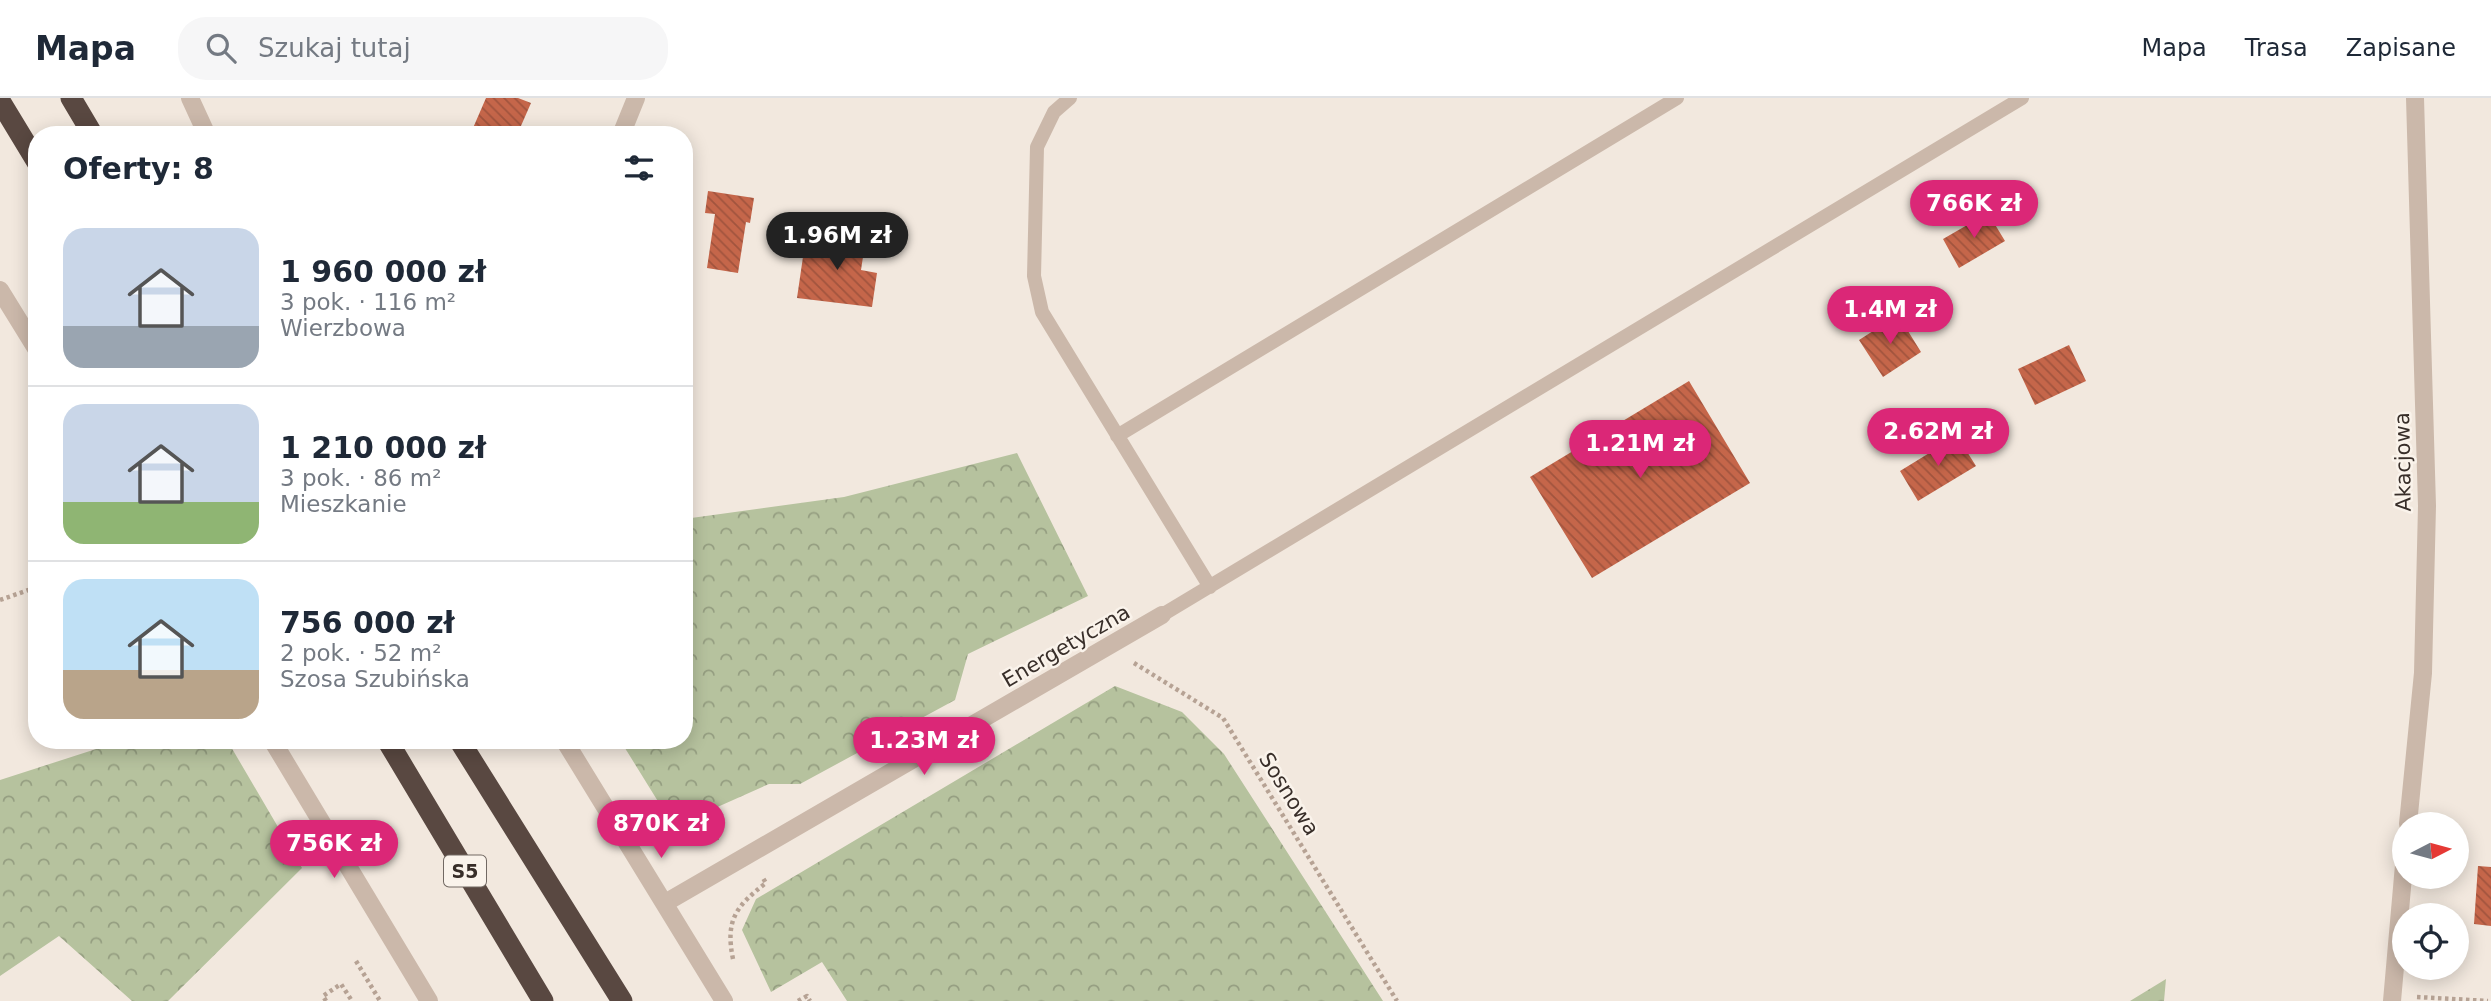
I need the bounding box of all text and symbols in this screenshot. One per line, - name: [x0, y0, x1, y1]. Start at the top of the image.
- search box: [178, 17, 668, 80]
- text: Mapa: [35, 29, 136, 68]
- icon: search: [202, 29, 240, 67]
- text: Szukaj tutaj: [258, 33, 411, 63]
- text: Mapa: [2141, 34, 2207, 62]
- text: Trasa: [2245, 34, 2308, 62]
- text: Zapisane: [2346, 34, 2456, 62]
- icon: filters: [620, 149, 658, 187]
- text: Oferty: 8: [63, 151, 214, 186]
- pin: 766K zł: [1909, 180, 2039, 240]
- text: 766K zł: [1926, 190, 2022, 216]
- pin: 1.96M zł: [765, 212, 909, 272]
- text: 1.96M zł: [782, 222, 892, 248]
- text: 1 960 000 zł: [280, 254, 486, 289]
- icon: home: [119, 256, 203, 340]
- pin: 1.4M zł: [1825, 286, 1955, 346]
- text: 3 pok. · 116 m²: [280, 289, 456, 315]
- text: 1.4M zł: [1843, 296, 1937, 322]
- text: Wierzbowa: [280, 315, 406, 341]
- pin: 2.62M zł: [1866, 408, 2010, 468]
- street label: Akacjowa: [2390, 412, 2416, 512]
- text: 2.62M zł: [1883, 418, 1993, 444]
- pin: 1.21M zł: [1568, 420, 1712, 480]
- text: 1 210 000 zł: [280, 430, 486, 465]
- text: 1.21M zł: [1585, 430, 1695, 456]
- icon: home: [119, 432, 203, 516]
- text: 3 pok. · 86 m²: [280, 465, 441, 491]
- text: Mieszkanie: [280, 491, 407, 517]
- street label: Energetyczna: [998, 600, 1134, 692]
- text: 756 000 zł: [280, 605, 455, 640]
- icon: home: [119, 607, 203, 691]
- text: 2 pok. · 52 m²: [280, 640, 441, 666]
- text: Szosa Szubińska: [280, 666, 470, 692]
- pin: 1.23M zł: [852, 718, 996, 777]
- text: 1.23M zł: [869, 727, 979, 753]
- street label: Sosnowa: [1254, 748, 1324, 840]
- pin: 870K zł: [596, 800, 726, 860]
- text: 870K zł: [613, 810, 709, 836]
- north arrow: [2392, 812, 2469, 889]
- map controls: [2392, 812, 2469, 980]
- pin: 756K zł: [269, 820, 399, 880]
- text: 756K zł: [286, 830, 382, 856]
- road number: S5: [444, 856, 486, 886]
- button: locate: [2392, 903, 2469, 980]

